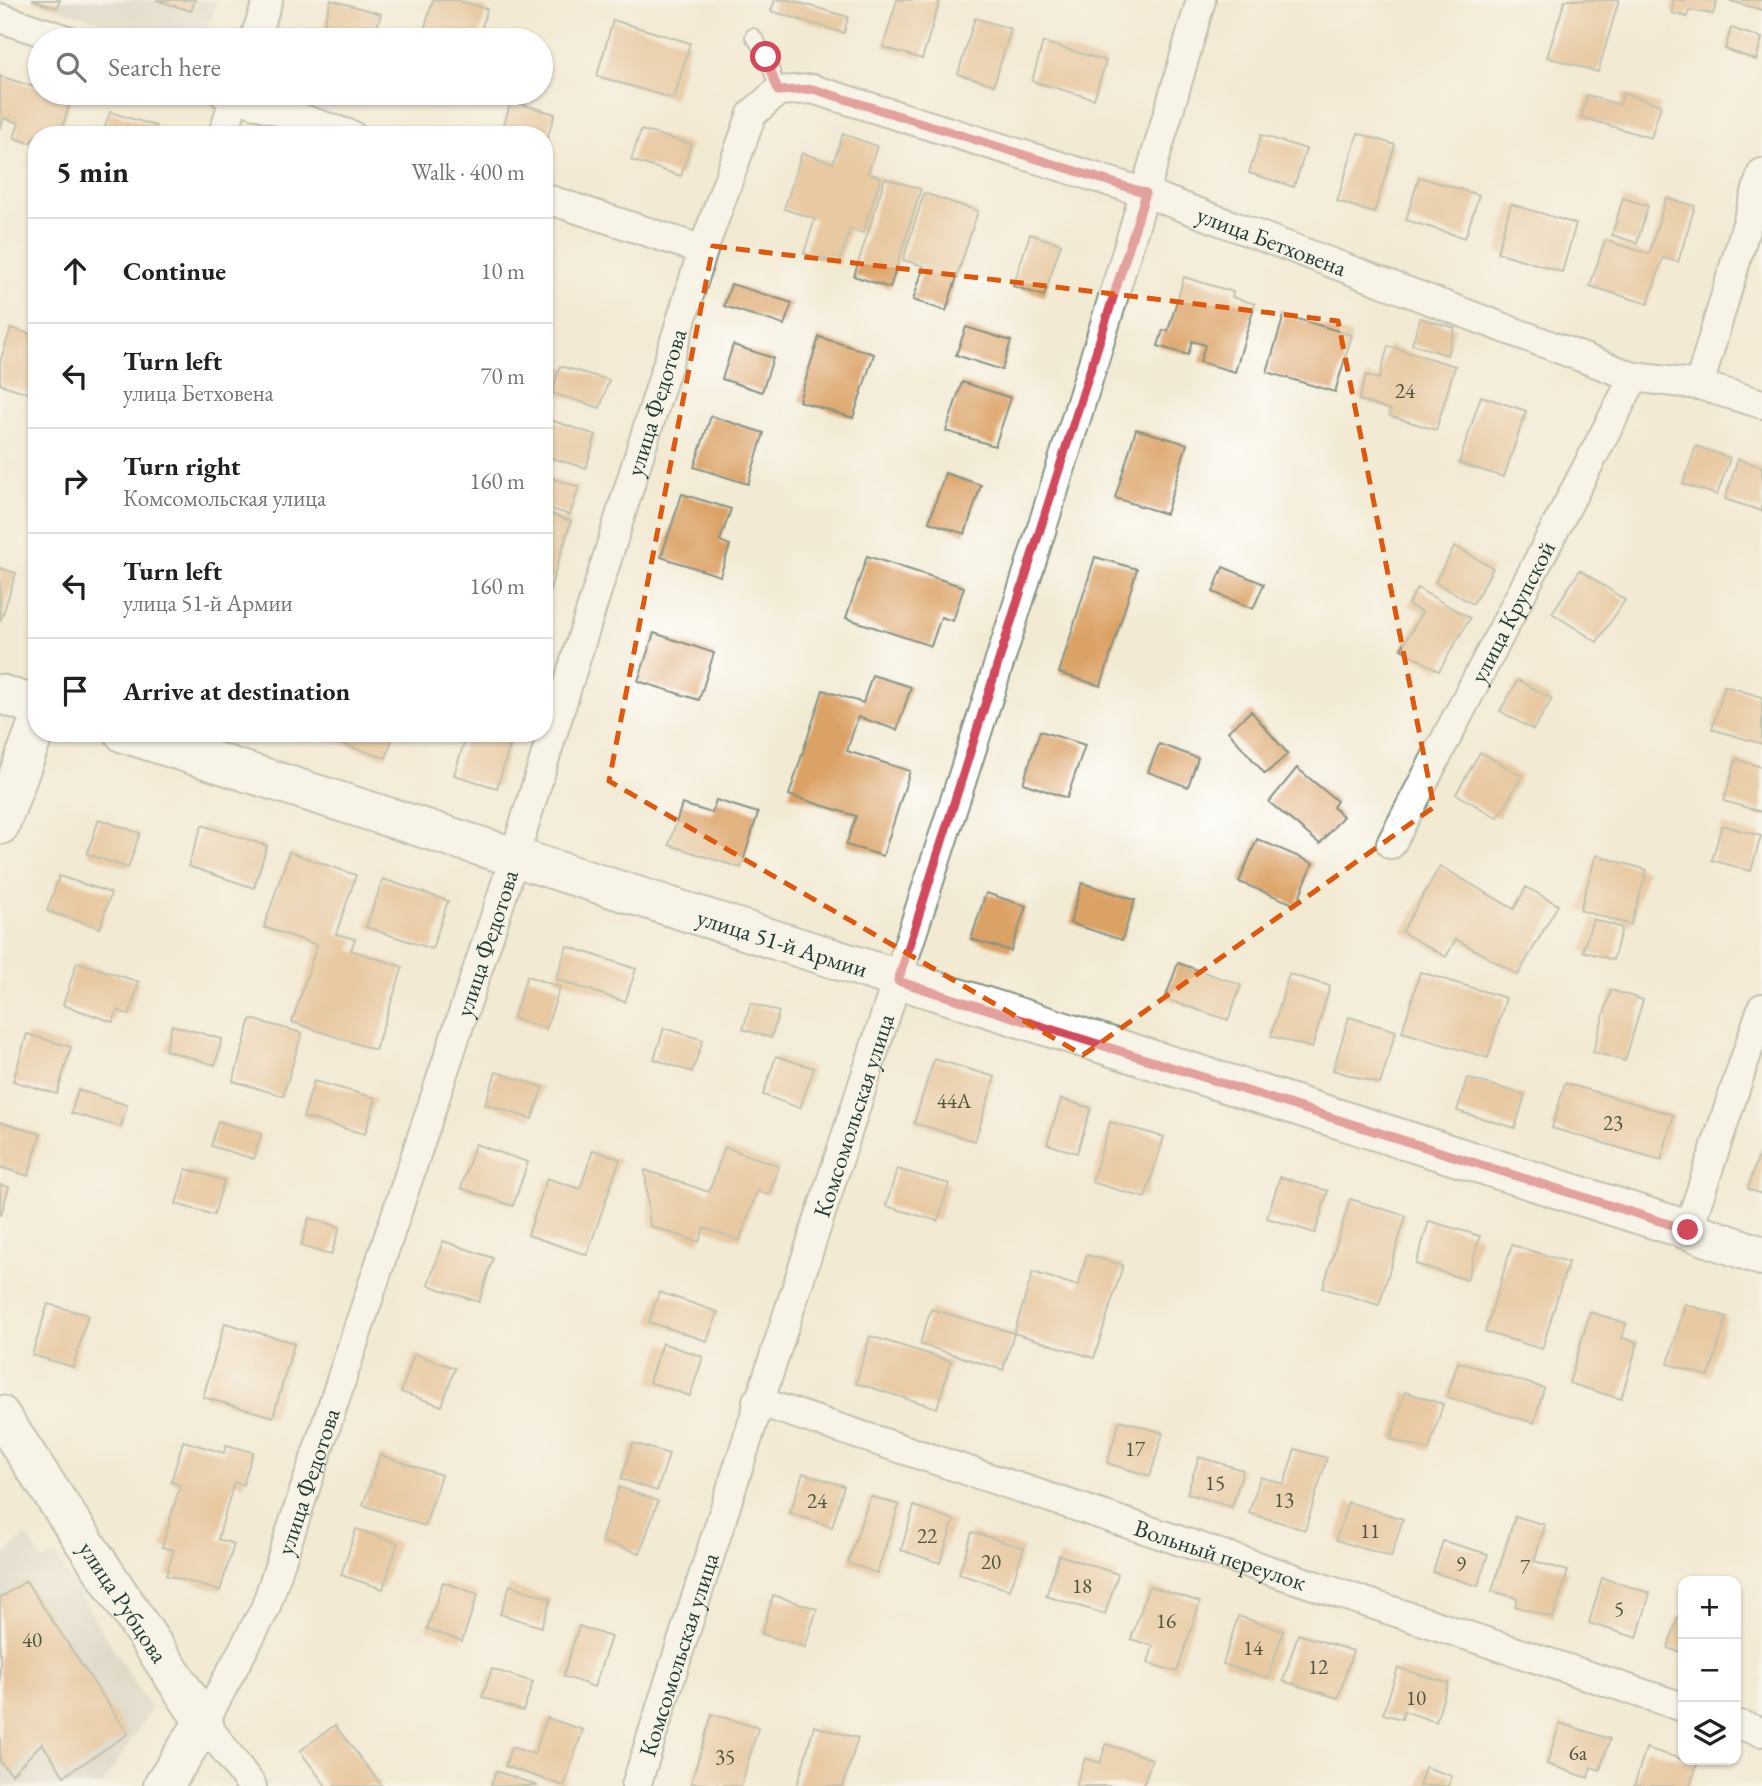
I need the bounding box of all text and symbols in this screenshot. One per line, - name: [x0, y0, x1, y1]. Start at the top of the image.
- search box: [28, 28, 553, 105]
- route start: [750, 41, 781, 72]
- icon: search: [52, 48, 90, 86]
- text: Search here: [108, 50, 221, 84]
- text: 5 min: [56, 152, 129, 191]
- text: Walk · 400 m: [411, 157, 525, 187]
- street label: улица Бетховена: [1193, 198, 1351, 283]
- icon: ahead: [56, 252, 94, 290]
- text: Continue: [123, 254, 226, 288]
- text: 10 m: [480, 256, 525, 286]
- street label: улица Федотова: [618, 324, 693, 480]
- text: Turn left: [123, 344, 222, 378]
- icon: left: [56, 357, 94, 395]
- text: 70 m: [480, 361, 525, 391]
- house number: 24: [1395, 377, 1416, 404]
- text: улица Бетховена: [123, 378, 274, 408]
- text: Turn right: [123, 449, 241, 483]
- icon: right: [56, 462, 94, 500]
- text: 160 m: [469, 466, 525, 496]
- text: Комсомольская улица: [123, 483, 326, 513]
- street label: улица Крупской: [1462, 535, 1562, 688]
- text: Turn left: [123, 554, 222, 588]
- icon: left: [56, 567, 94, 605]
- text: 160 m: [469, 571, 525, 601]
- text: улица 51-й Армии: [123, 588, 293, 618]
- icon: arrive: [56, 672, 94, 710]
- text: Arrive at destination: [123, 674, 350, 708]
- street label: улица Федотова: [447, 866, 525, 1021]
- street label: улица 51-й Армии: [693, 901, 872, 984]
- street label: Комсомольская улица: [805, 1009, 901, 1221]
- house number: 44А: [937, 1087, 972, 1114]
- house number: 23: [1603, 1109, 1623, 1136]
- route end: [1672, 1214, 1703, 1245]
- street label: улица Федотова: [269, 1403, 346, 1559]
- house number: 17: [1125, 1435, 1146, 1462]
- house number: 15: [1205, 1469, 1225, 1496]
- house number: 13: [1274, 1486, 1294, 1513]
- house number: 24: [807, 1487, 828, 1514]
- street label: Вольный переулок: [1130, 1511, 1311, 1597]
- house number: 11: [1360, 1517, 1380, 1544]
- house number: 22: [917, 1522, 937, 1549]
- street label: улица Рубцова: [72, 1535, 176, 1669]
- street label: Комсомольская улица: [631, 1548, 725, 1760]
- house number: 20: [981, 1548, 1001, 1575]
- house number: 9: [1456, 1550, 1466, 1577]
- house number: 7: [1520, 1553, 1531, 1580]
- house number: 18: [1072, 1572, 1092, 1599]
- map controls: [1678, 1576, 1741, 1765]
- button: +: [1678, 1576, 1741, 1639]
- house number: 5: [1614, 1595, 1624, 1622]
- house number: 16: [1156, 1607, 1176, 1634]
- house number: 40: [22, 1626, 42, 1653]
- house number: 14: [1243, 1634, 1264, 1661]
- button: −: [1678, 1639, 1741, 1702]
- house number: 12: [1308, 1653, 1328, 1680]
- house number: 10: [1406, 1684, 1426, 1711]
- button: layers: [1678, 1702, 1741, 1765]
- house number: 6а: [1569, 1739, 1588, 1766]
- house number: 35: [715, 1743, 735, 1770]

